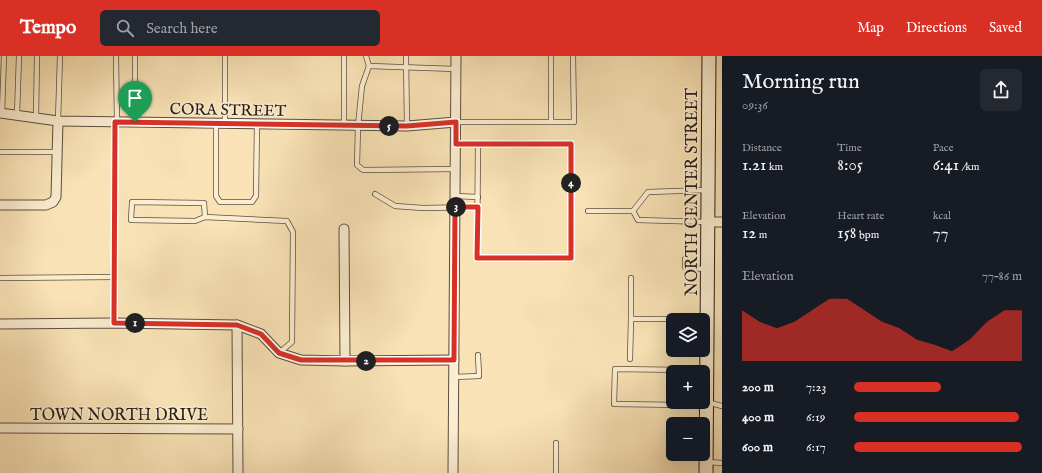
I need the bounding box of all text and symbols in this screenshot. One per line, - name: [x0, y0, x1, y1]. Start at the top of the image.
- search box: [100, 10, 380, 46]
- text: Tempo: [20, 16, 76, 40]
- icon: search: [114, 17, 136, 39]
- text: Search here: [146, 19, 218, 38]
- text: Map: [857, 19, 884, 37]
- text: Directions: [906, 19, 967, 37]
- text: Saved: [989, 19, 1022, 37]
- text: Morning run: [742, 68, 860, 96]
- button: share: [980, 69, 1022, 111]
- pin: [118, 81, 152, 122]
- icon: arrive: [124, 87, 146, 109]
- street label: NORTH CENTER STREET: [683, 88, 703, 296]
- text: 09:36: [742, 97, 768, 114]
- street label: CORA STREET: [169, 100, 287, 122]
- pin: 5: [379, 116, 399, 136]
- text: 5: [387, 119, 391, 133]
- text: Distance: [742, 141, 782, 155]
- text: Time: [837, 141, 862, 155]
- text: Pace: [933, 141, 953, 155]
- text: 1.21: [742, 155, 766, 176]
- text: 8:05: [837, 155, 863, 176]
- text: 6:41: [933, 155, 959, 176]
- text: km: [766, 160, 783, 174]
- text: /km: [959, 160, 980, 174]
- pin: 4: [561, 173, 581, 193]
- text: 4: [568, 176, 574, 190]
- pin: 3: [446, 197, 466, 217]
- text: 3: [454, 200, 458, 214]
- text: Elevation: [742, 209, 786, 223]
- text: Heart rate: [837, 209, 884, 223]
- text: kcal: [933, 209, 951, 223]
- text: 12: [742, 223, 756, 244]
- text: 158: [837, 223, 857, 244]
- text: 77: [933, 223, 949, 244]
- text: m: [756, 228, 767, 242]
- text: bpm: [857, 228, 879, 242]
- text: Elevation: [742, 268, 794, 285]
- text: 77–86 m: [982, 268, 1022, 285]
- pin: 1: [125, 313, 145, 333]
- map controls: [666, 313, 710, 461]
- button: layers: [666, 313, 710, 357]
- text: 1: [133, 316, 137, 330]
- pin: 2: [356, 351, 376, 371]
- text: 2: [363, 354, 369, 368]
- button: +: [666, 365, 710, 409]
- text: 200 m: [742, 379, 774, 396]
- text: 7:23: [806, 379, 826, 396]
- street label: TOWN NORTH DRIVE: [30, 406, 208, 426]
- text: 400 m: [742, 409, 774, 426]
- text: 6:19: [806, 409, 825, 426]
- button: −: [666, 417, 710, 461]
- text: 600 m: [742, 439, 773, 456]
- text: 6:17: [806, 439, 826, 456]

